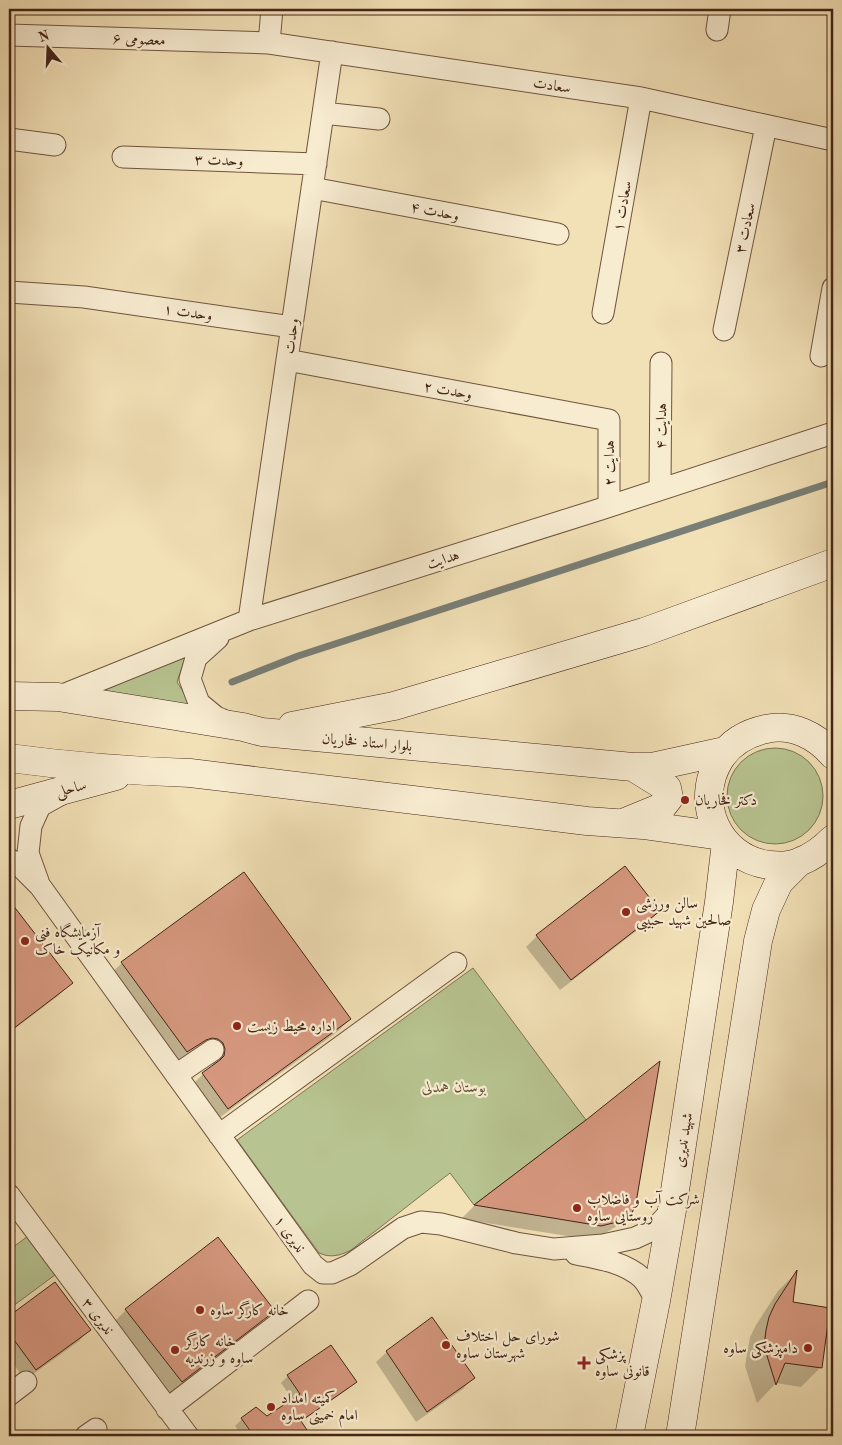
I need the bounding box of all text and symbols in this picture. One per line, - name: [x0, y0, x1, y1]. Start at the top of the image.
- north arrow: [22, 22, 72, 72]
- text: N: [37, 28, 52, 45]
- street label: معصومی ۶: [112, 32, 166, 49]
- street label: سعادت: [532, 76, 572, 97]
- street label: وحدت ۳: [194, 153, 244, 170]
- street label: سعادت ۱: [612, 180, 635, 233]
- street label: وحدت ۴: [409, 200, 460, 225]
- street label: سعادت ۳: [734, 202, 759, 255]
- street label: وحدت ۱: [162, 303, 213, 324]
- street label: وحدت: [283, 317, 302, 355]
- street label: وحدت ۲: [422, 380, 473, 403]
- street label: هدایت ۴: [655, 403, 671, 449]
- street label: هدایت ۲: [603, 440, 619, 486]
- street label: هدایت: [425, 548, 462, 574]
- street label: بلوار استاد فخاریان: [321, 730, 413, 755]
- street label: ساحلی: [54, 778, 89, 803]
- place label: دکتر فخاریان: [695, 792, 757, 809]
- marker: دکتر فخاریان: [679, 794, 691, 806]
- place label: سالن ورزشی صالحین شهید حبیبی: [636, 897, 731, 932]
- marker: سالن ورزشی صالحین شهید حبیبی: [620, 906, 632, 918]
- place label: آزمایشگاه فنی و مکانیک خاک: [35, 922, 120, 958]
- marker: آزمایشگاه فنی و مکانیک خاک: [19, 935, 31, 947]
- place label: اداره محیط زیست: [247, 1019, 335, 1035]
- marker: اداره محیط زیست: [231, 1020, 243, 1032]
- park label: بوستان همدلی: [422, 1081, 486, 1096]
- street label: شهید ندیری: [673, 1112, 697, 1169]
- place label: شرکت آب و فاضلاب روستایی ساوه: [587, 1190, 700, 1226]
- marker: شرکت آب و فاضلاب روستایی ساوه: [571, 1202, 583, 1214]
- street label: ندیری ۱: [271, 1214, 307, 1256]
- street label: ندیری ۳: [78, 1296, 115, 1338]
- place label: خانه کارگر ساوه: [210, 1300, 289, 1319]
- marker: خانه کارگر ساوه: [194, 1304, 206, 1316]
- place label: شورای حل اختلاف شهرستان ساوه: [456, 1330, 559, 1363]
- place label: خانه کارگر ساوه و زرندیه: [183, 1331, 253, 1367]
- marker: شورای حل اختلاف شهرستان ساوه: [440, 1339, 452, 1351]
- place label: دامپزشکی ساوه: [723, 1341, 798, 1359]
- marker: دامپزشکی ساوه: [802, 1342, 814, 1354]
- marker: خانه کارگر ساوه و زرندیه: [169, 1344, 181, 1356]
- place label: پزشکی قانونی ساوه: [595, 1347, 650, 1380]
- marker: پزشکی قانونی ساوه: [577, 1356, 591, 1370]
- place label: کمیته امداد امام خمینی ساوه: [281, 1390, 358, 1428]
- marker: کمیته امداد امام خمینی ساوه: [265, 1401, 277, 1413]

